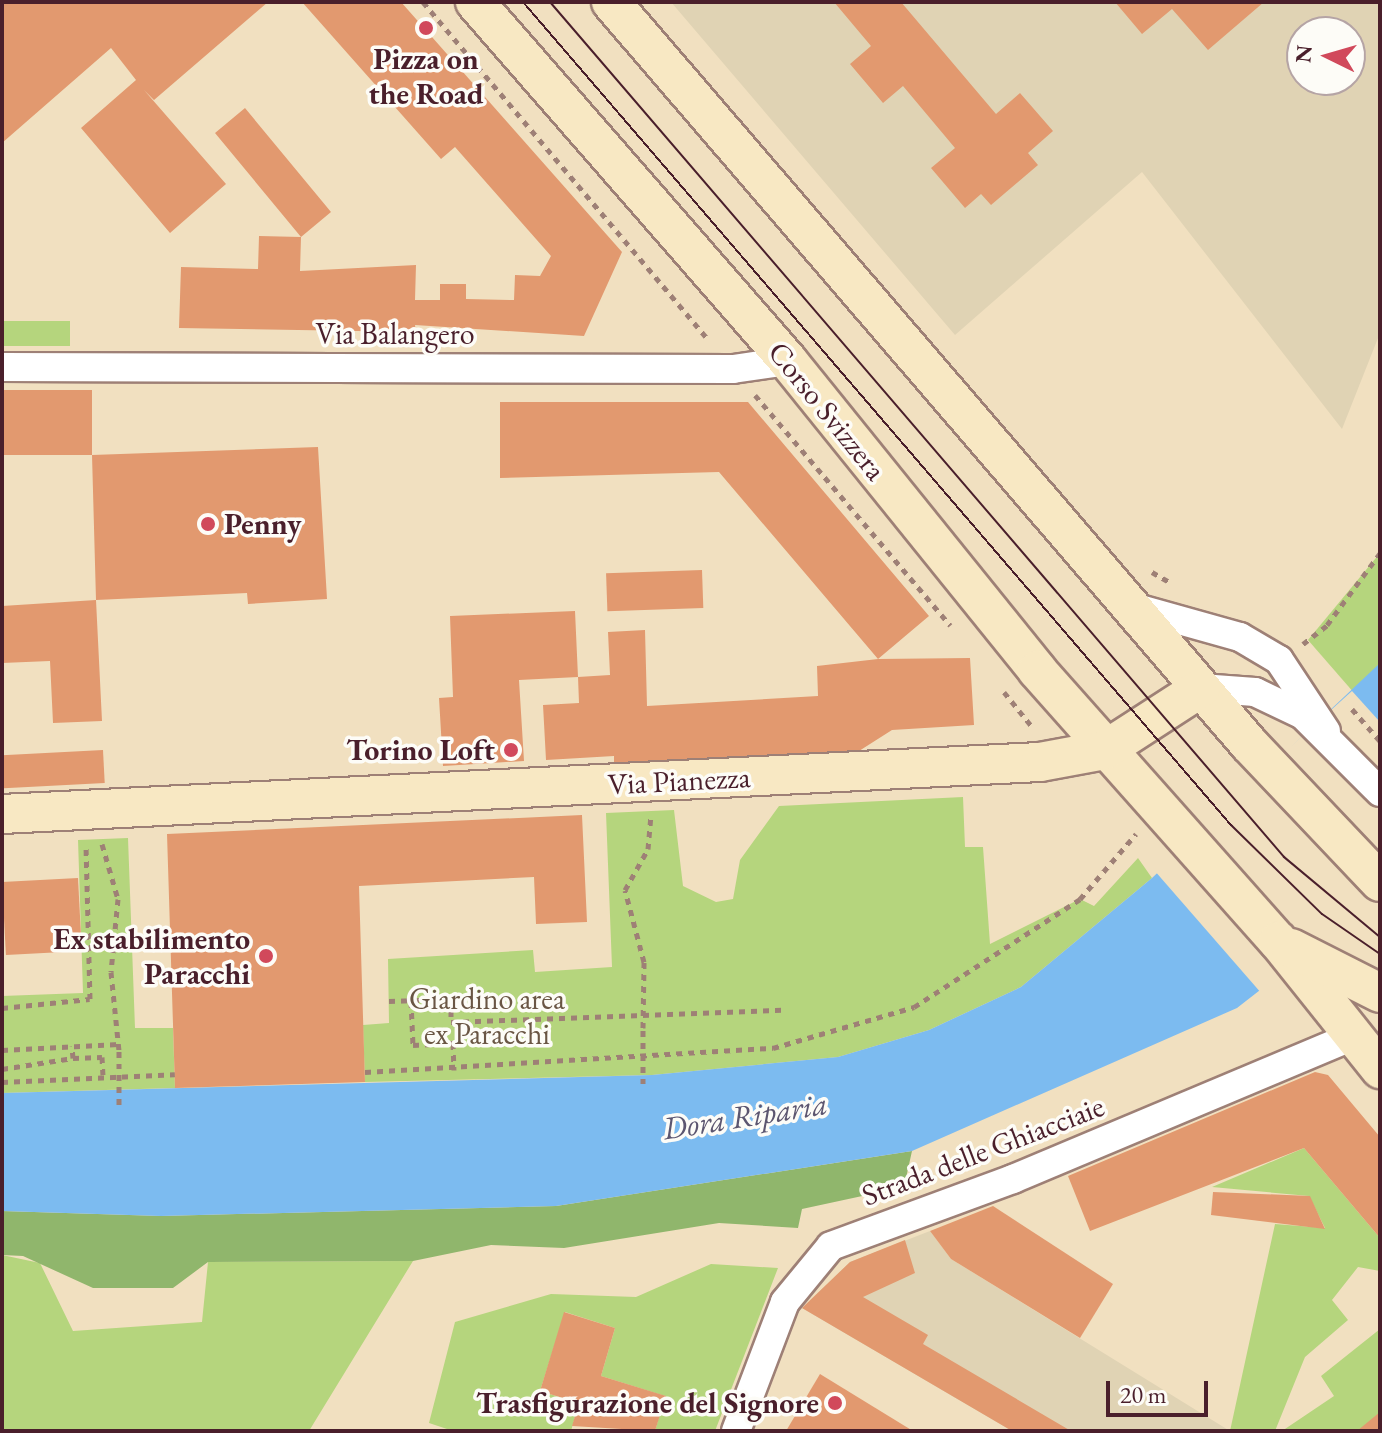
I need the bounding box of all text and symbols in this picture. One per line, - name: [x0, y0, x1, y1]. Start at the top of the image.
- north arrow: [1286, 16, 1366, 96]
- marker: Pizza on the Road: [417, 19, 435, 37]
- place label: Pizza on the Road: [368, 41, 484, 112]
- text: N: [1288, 44, 1319, 64]
- street label: Via Balangero: [315, 316, 475, 352]
- street label: Corso Svizzera: [760, 335, 894, 487]
- place label: Penny: [224, 506, 301, 542]
- marker: Penny: [199, 515, 217, 533]
- place label: Torino Loft: [346, 732, 495, 768]
- marker: Torino Loft: [502, 741, 520, 759]
- street label: Via Pianezza: [607, 759, 751, 803]
- place label: Ex stabilimento Paracchi: [53, 921, 250, 992]
- marker: Ex stabilimento Paracchi: [257, 947, 275, 965]
- park label: Giardino area ex Paracchi: [409, 981, 565, 1052]
- water label: Dora Riparia: [660, 1084, 830, 1148]
- street label: Strada delle Ghiacciaie: [857, 1088, 1109, 1214]
- scale bar: [1110, 1365, 1212, 1415]
- text: 20 m: [1120, 1379, 1167, 1410]
- place label: Trasfigurazione del Signore: [476, 1385, 819, 1421]
- marker: Trasfigurazione del Signore: [826, 1394, 844, 1412]

